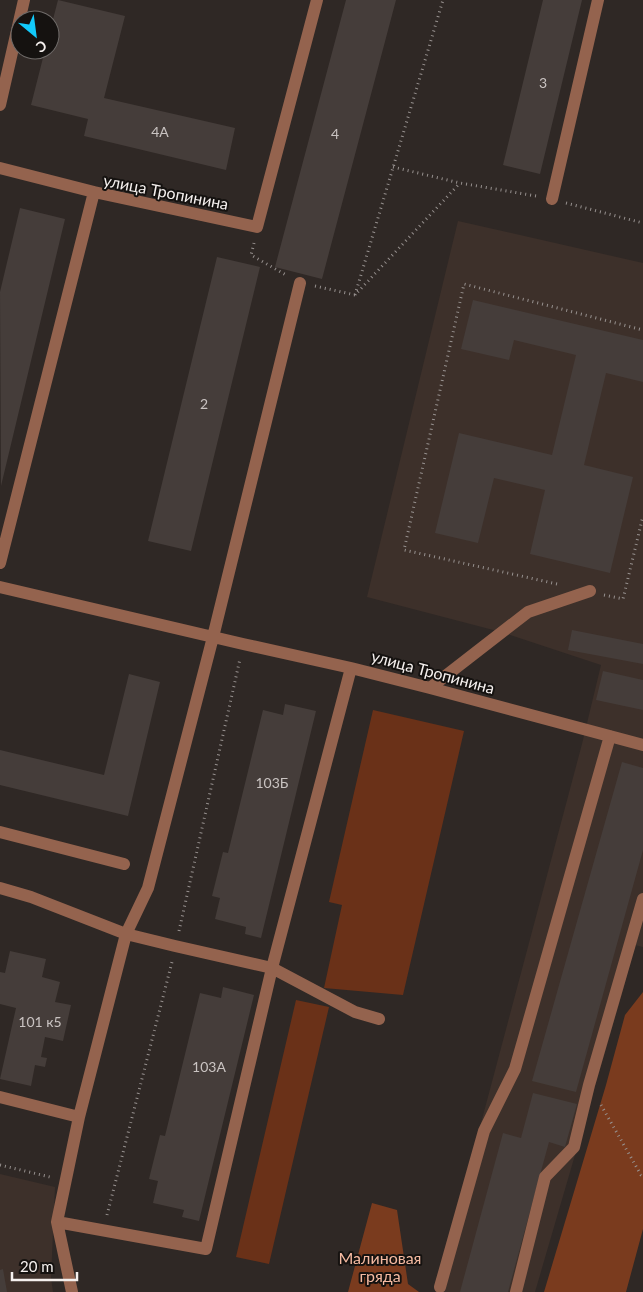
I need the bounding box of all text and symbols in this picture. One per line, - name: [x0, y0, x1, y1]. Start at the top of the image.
- north arrow: [10, 10, 60, 60]
- text: С: [33, 37, 50, 57]
- house number: 3: [539, 74, 547, 91]
- house number: 4А: [151, 123, 169, 140]
- house number: 4: [331, 125, 339, 142]
- street label: улица Тропинина: [102, 170, 230, 213]
- house number: 2: [200, 395, 208, 412]
- street label: улица Тропинина: [369, 646, 497, 697]
- house number: 103Б: [255, 774, 289, 791]
- house number: 101 к5: [18, 1013, 62, 1030]
- house number: 103А: [192, 1058, 226, 1075]
- park label: Малиновая гряда: [338, 1248, 422, 1285]
- scale bar: [12, 1250, 78, 1282]
- text: 20 m: [20, 1257, 54, 1275]

